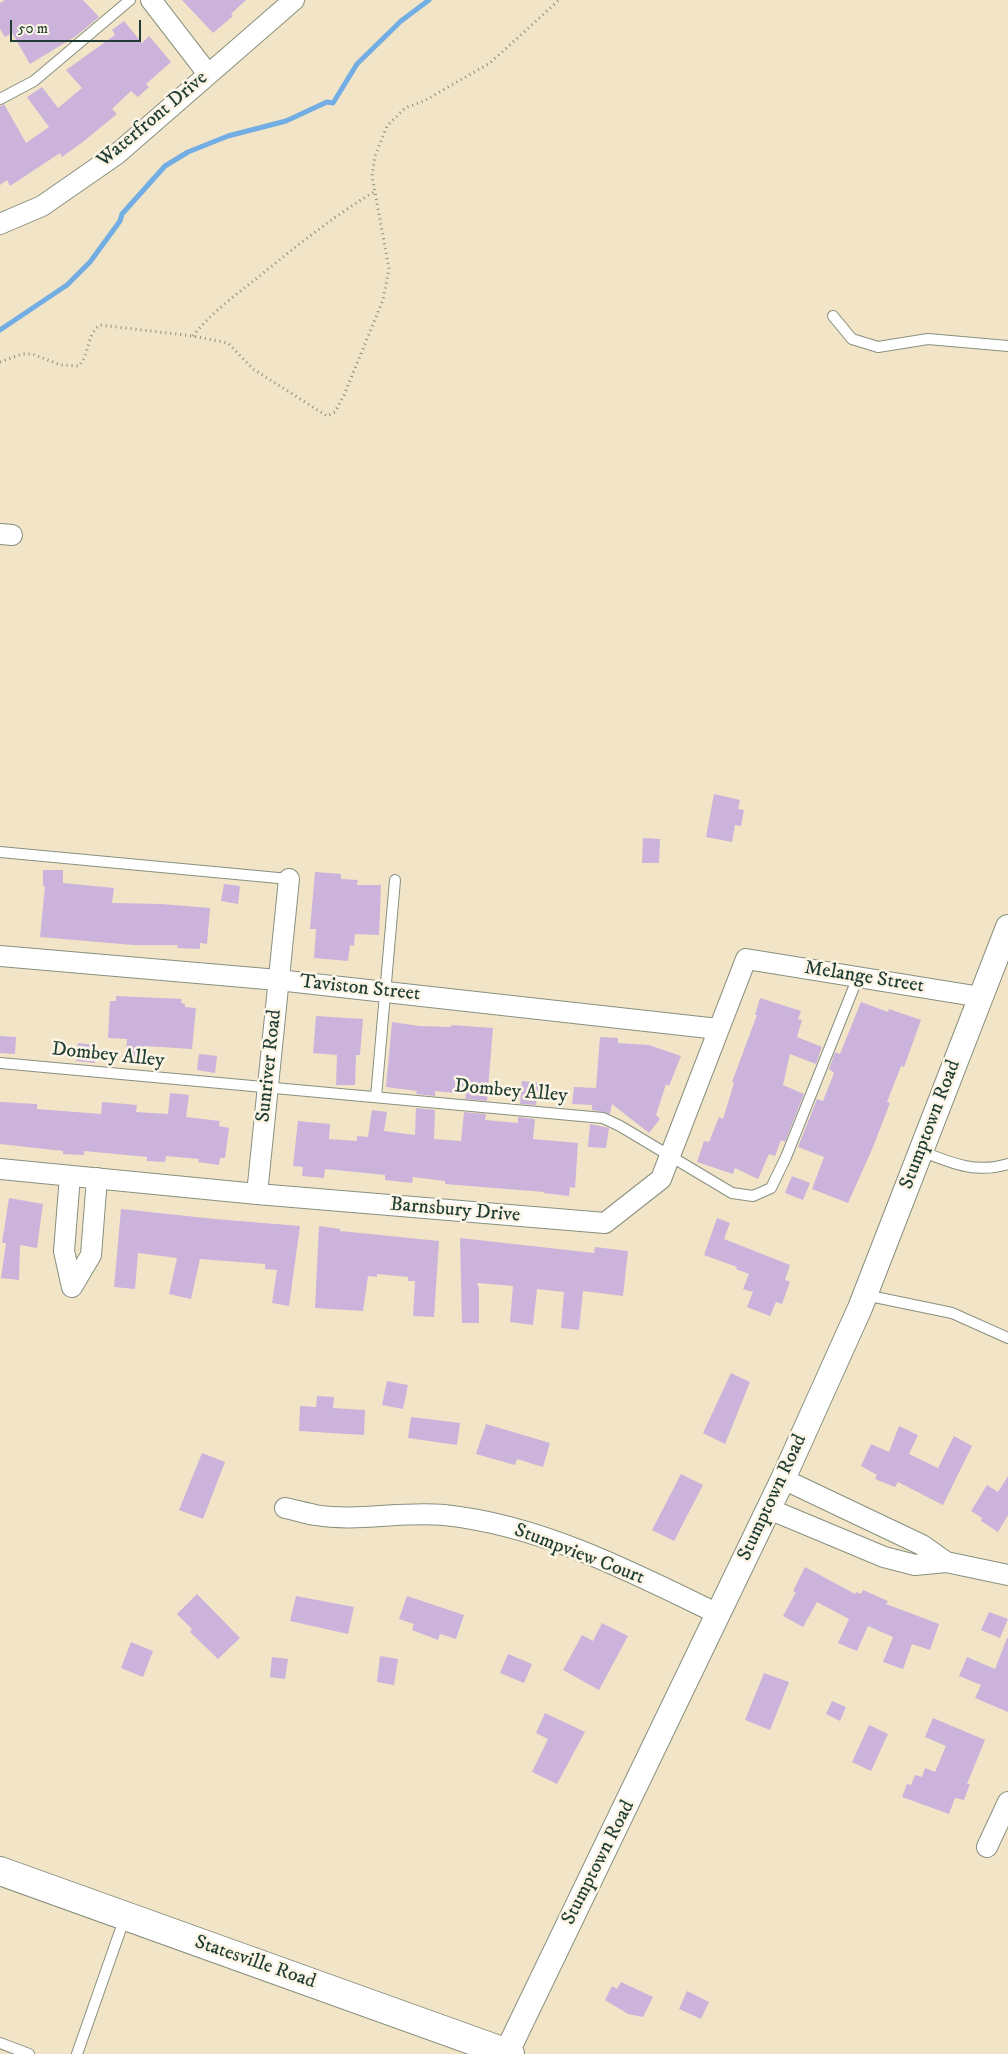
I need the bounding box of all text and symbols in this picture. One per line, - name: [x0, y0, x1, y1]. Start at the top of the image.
- scale bar: [12, 10, 144, 42]
- text: 50 m: [18, 19, 48, 38]
- street label: Waterfront Drive: [93, 67, 213, 173]
- street label: Melange Street: [802, 957, 926, 999]
- street label: Taviston Street: [299, 971, 421, 1007]
- street label: Sunriver Road: [252, 1008, 288, 1124]
- street label: Dombey Alley: [50, 1038, 166, 1074]
- street label: Stumptown Road: [895, 1057, 967, 1193]
- street label: Dombey Alley: [453, 1075, 569, 1109]
- street label: Barnsbury Drive: [389, 1193, 521, 1229]
- street label: Stumptown Road: [733, 1431, 813, 1565]
- street label: Stumpview Court: [511, 1519, 647, 1591]
- street label: Stumptown Road: [557, 1797, 641, 1929]
- street label: Statesville Road: [191, 1931, 319, 1995]

